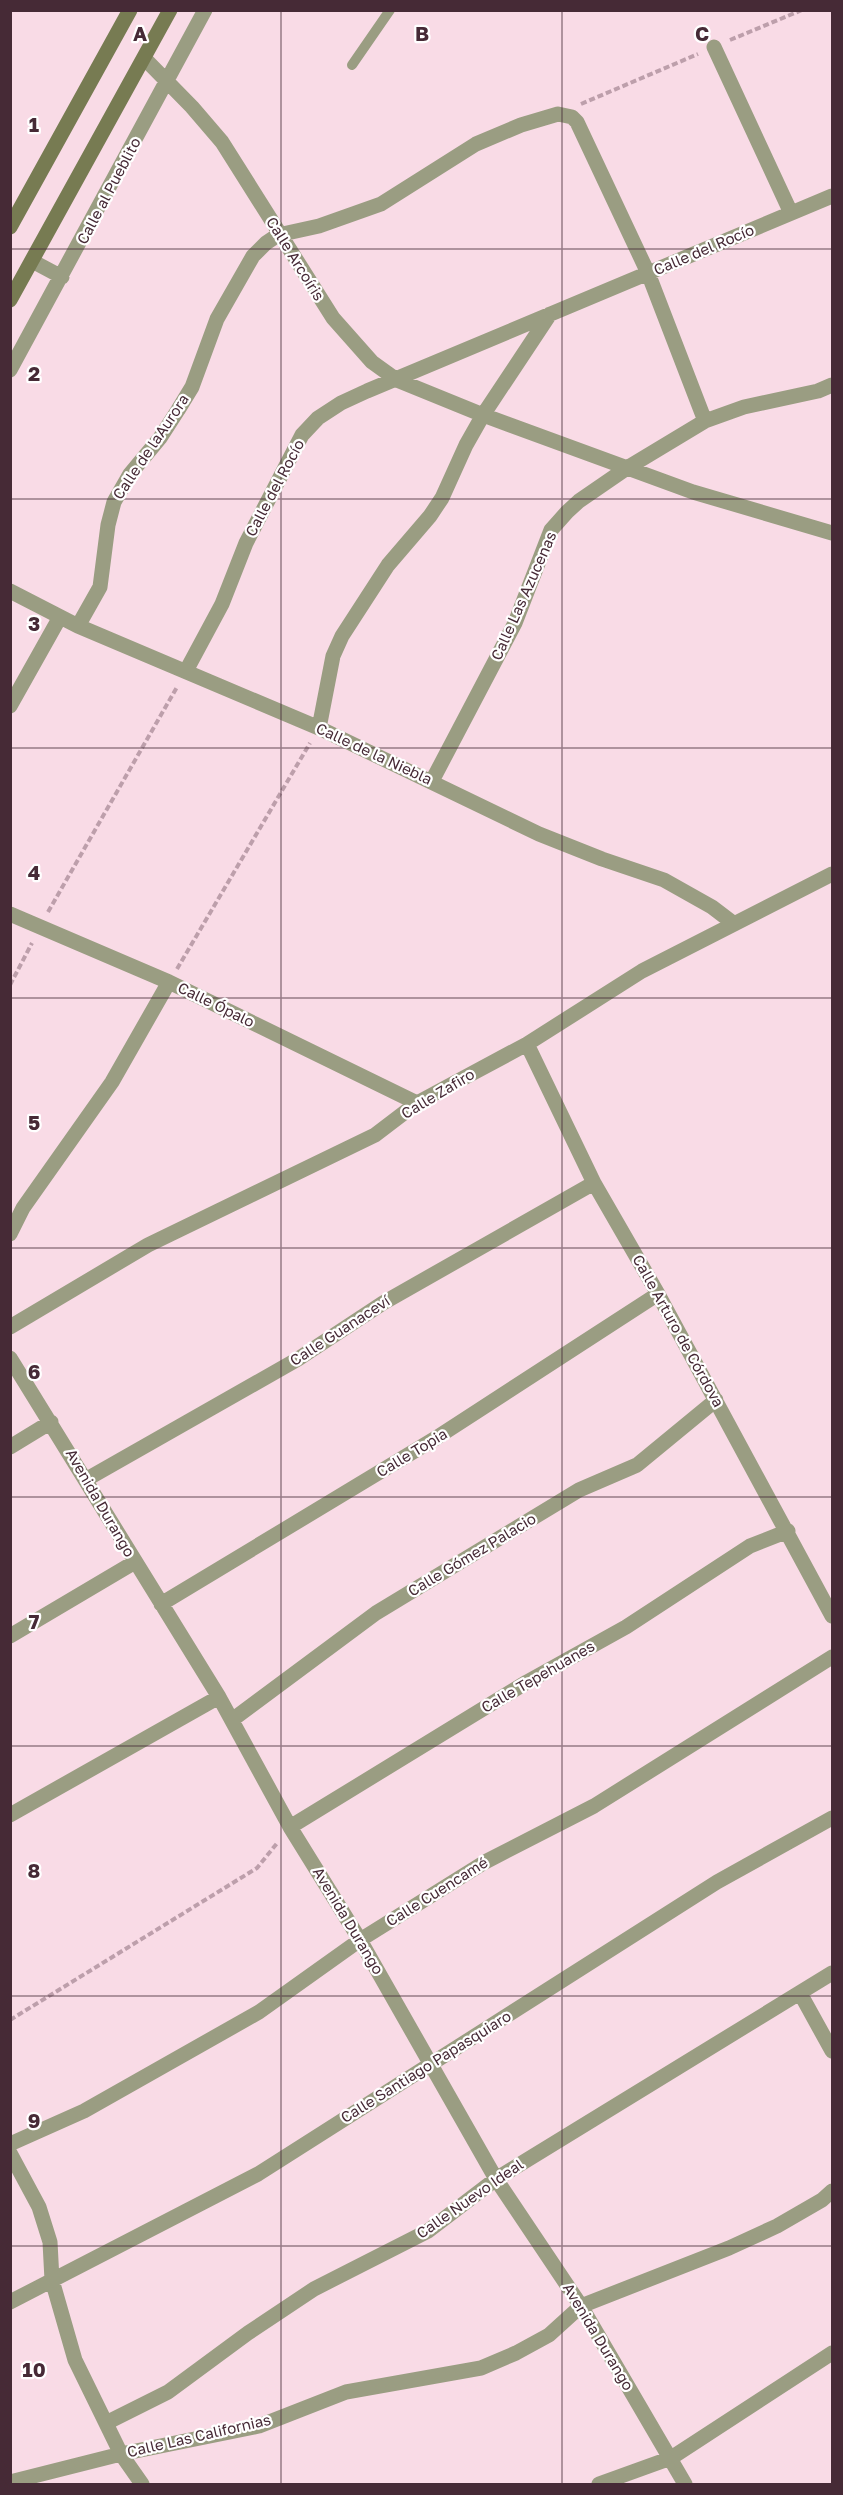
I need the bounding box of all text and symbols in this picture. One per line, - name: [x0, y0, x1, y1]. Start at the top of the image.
- text: A: [133, 21, 147, 45]
- text: B: [415, 21, 429, 45]
- text: C: [695, 21, 709, 45]
- text: 1: [29, 112, 39, 136]
- street label: Calle al Pueblito: [72, 134, 144, 247]
- street label: Calle Arcoíris: [263, 213, 329, 304]
- street label: Calle del Rocío: [651, 220, 757, 278]
- text: 2: [28, 361, 40, 385]
- street label: Calle de laAurora: [108, 390, 192, 503]
- street label: Calle del Rocío: [241, 436, 307, 539]
- street label: Calle Las Azucenas: [487, 528, 560, 663]
- text: 3: [28, 611, 40, 635]
- street label: Calle de la Niebla: [314, 718, 435, 788]
- text: 4: [28, 860, 40, 884]
- street label: Calle Ópalo: [175, 978, 258, 1030]
- street label: Calle Zafiro: [398, 1064, 477, 1122]
- text: 5: [28, 1110, 40, 1134]
- street label: Calle Arturo de Córdova: [629, 1251, 728, 1410]
- street label: Calle Guanaceví: [286, 1291, 394, 1369]
- text: 6: [28, 1359, 40, 1383]
- street label: Calle Topia: [373, 1424, 450, 1480]
- street label: Avenida Durango: [63, 1445, 139, 1560]
- street label: Calle Gómez Palacio: [404, 1509, 539, 1599]
- text: 7: [29, 1609, 40, 1633]
- street label: Calle Tepehuanes: [478, 1636, 597, 1716]
- street label: Calle Cuencamé: [382, 1853, 491, 1930]
- text: 8: [28, 1858, 40, 1882]
- street label: Avenida Durango: [310, 1864, 388, 1977]
- street label: Calle Santiago Papasquiaro: [337, 2006, 514, 2126]
- text: 9: [28, 2108, 40, 2132]
- street label: Calle Nuevo Ideal: [413, 2155, 526, 2242]
- street label: Avenida Durango: [560, 2280, 638, 2393]
- text: 10: [22, 2357, 46, 2381]
- street label: Calle Las Californias: [125, 2410, 272, 2460]

